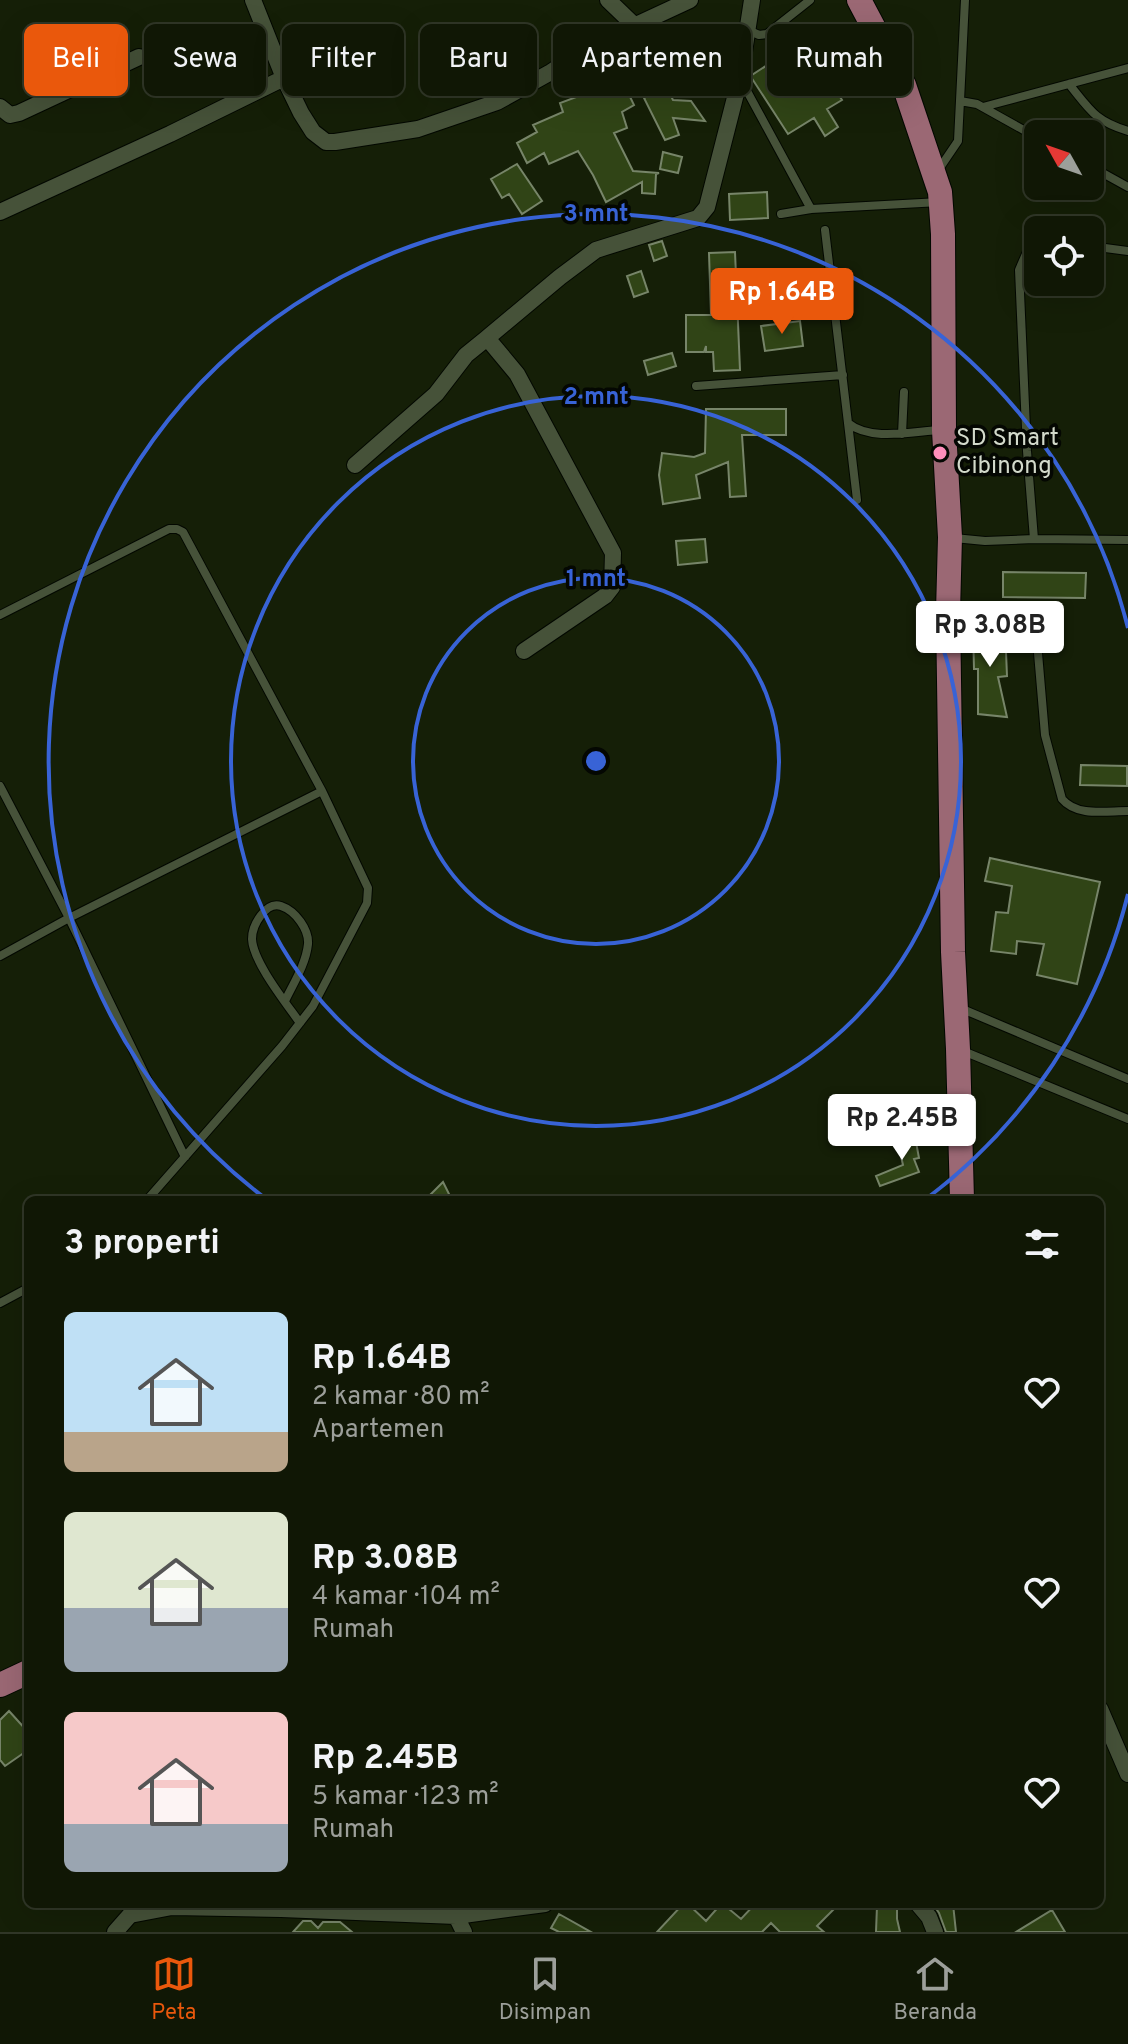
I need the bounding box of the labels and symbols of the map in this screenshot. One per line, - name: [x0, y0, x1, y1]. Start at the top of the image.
- north arrow: [1024, 120, 1104, 200]
- text: 3 mnt: [564, 200, 628, 230]
- pin: Rp 1.64B: [699, 268, 865, 336]
- text: 2 mnt: [563, 383, 629, 413]
- place label: SD Smart Cibinong: [956, 424, 1059, 482]
- marker: SD Smart Cibinong: [931, 444, 949, 462]
- text: 1 mnt: [566, 565, 626, 595]
- pin: Rp 3.08B: [907, 601, 1073, 669]
- centre of rings: [582, 747, 610, 775]
- pin: Rp 2.45B: [819, 1094, 985, 1162]

